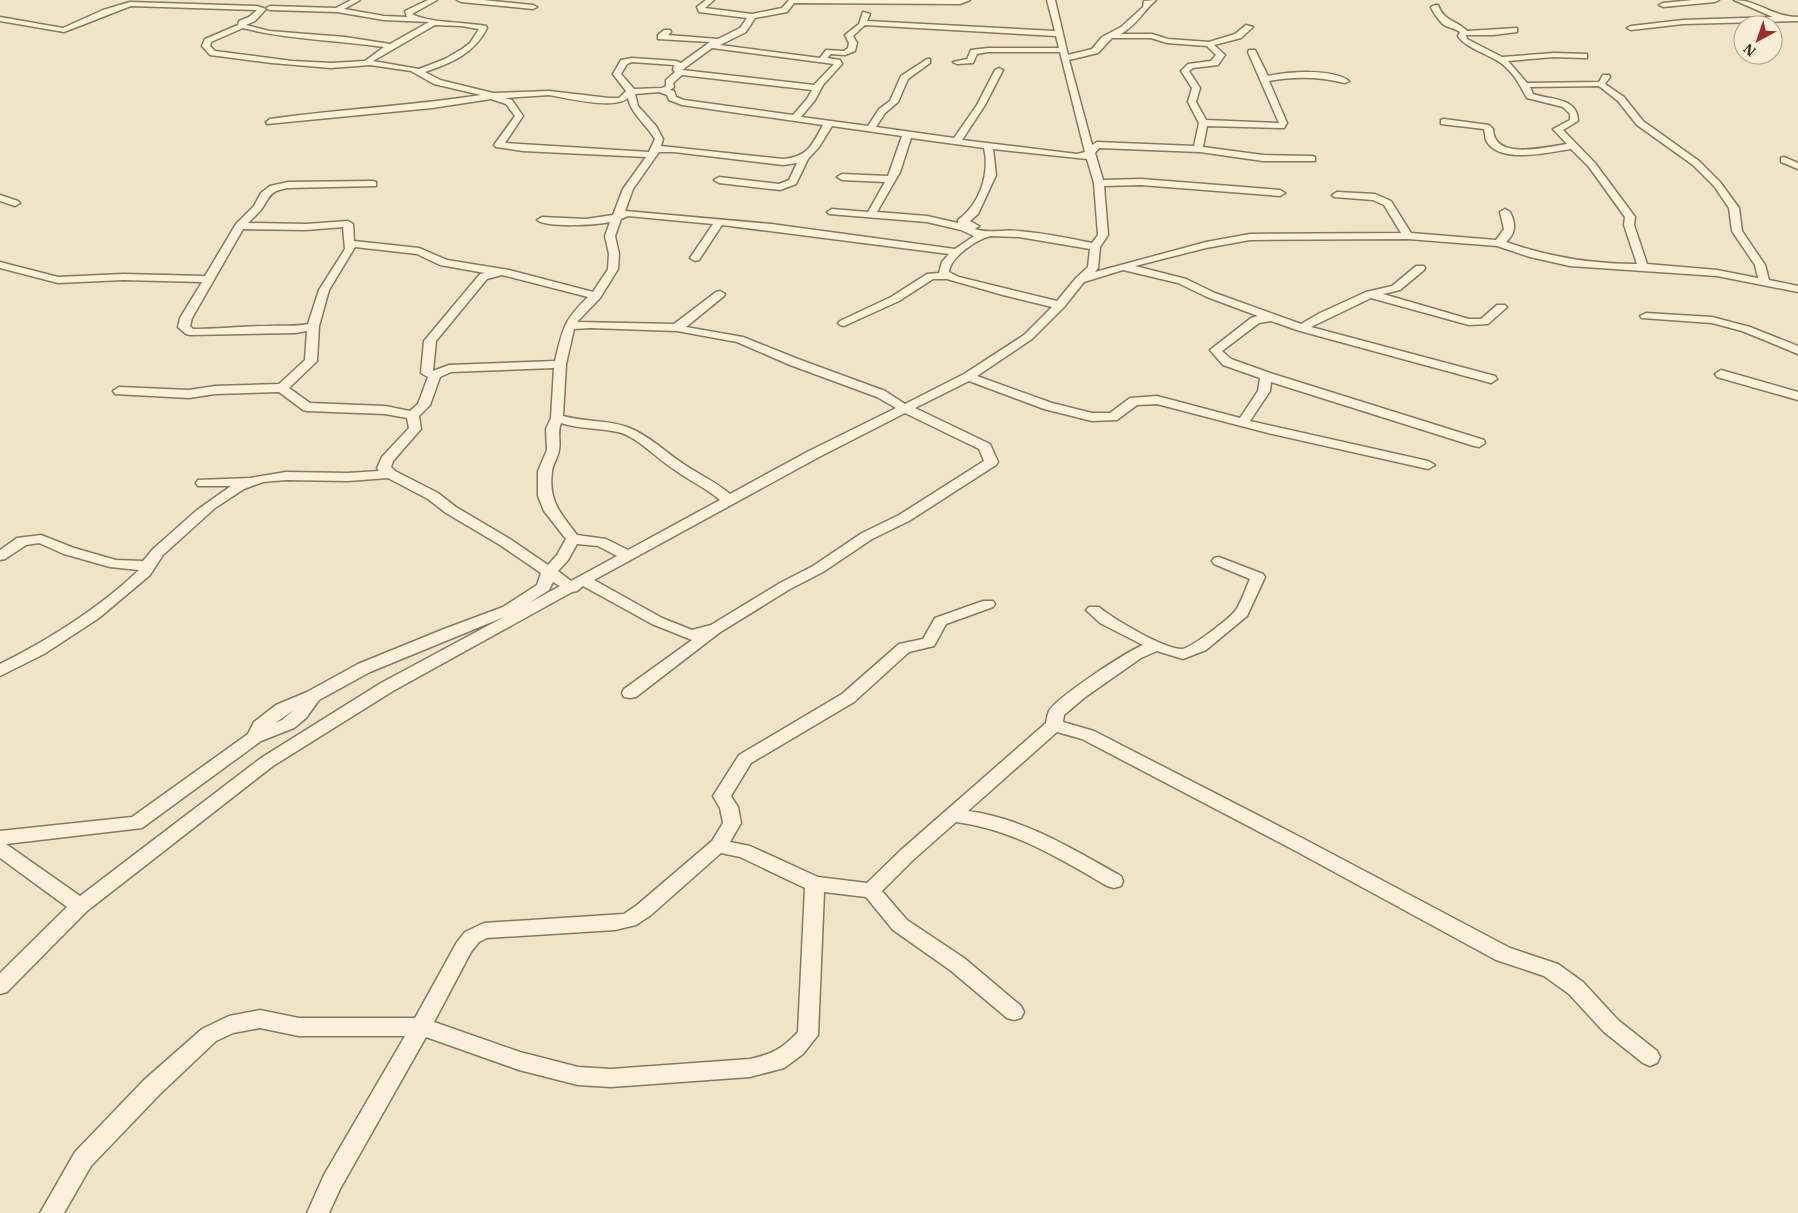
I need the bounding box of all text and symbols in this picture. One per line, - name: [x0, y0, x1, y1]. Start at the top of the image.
- north arrow: [1733, 15, 1783, 65]
- text: N: [1740, 40, 1760, 60]

